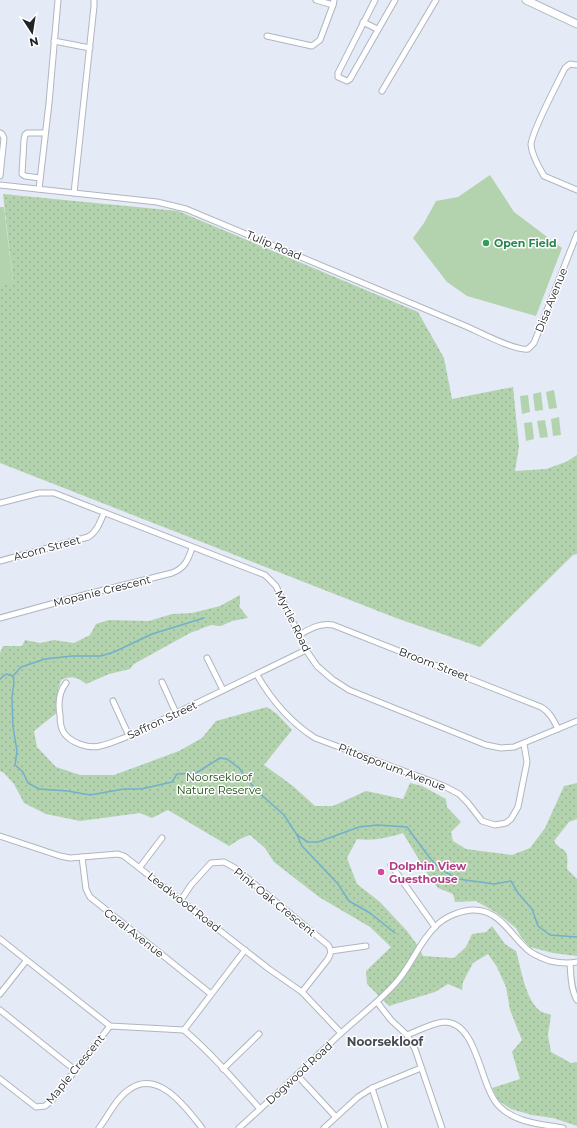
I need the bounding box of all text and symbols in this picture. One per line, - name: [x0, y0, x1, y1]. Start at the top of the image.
- north arrow: [12, 12, 52, 52]
- text: N: [28, 34, 40, 50]
- street label: Tulip Road: [244, 227, 304, 263]
- place label: Open Field: [494, 236, 557, 250]
- marker: Open Field: [481, 238, 491, 248]
- street label: Disa Avenue: [532, 265, 570, 334]
- street label: Acorn Street: [12, 532, 83, 564]
- street label: Mopanie Crescent: [52, 572, 153, 610]
- street label: Myrtle Road: [272, 588, 314, 654]
- street label: Broom Street: [397, 644, 472, 684]
- street label: Saffron Street: [125, 697, 200, 742]
- street label: Pittosporum Avenue: [336, 740, 448, 794]
- park label: Noorsekloof Nature Reserve: [177, 770, 262, 797]
- place label: Dolphin View Guesthouse: [389, 859, 467, 886]
- street label: Pink Oak Crescent: [231, 865, 319, 940]
- marker: Dolphin View Guesthouse: [376, 867, 386, 877]
- street label: Leadwood Road: [145, 869, 223, 935]
- street label: Coral Avenue: [101, 905, 167, 961]
- street label: Maple Crescent: [43, 1031, 108, 1107]
- district label: Noorsekloof: [347, 1034, 425, 1049]
- street label: Dogwood Road: [263, 1039, 335, 1107]

